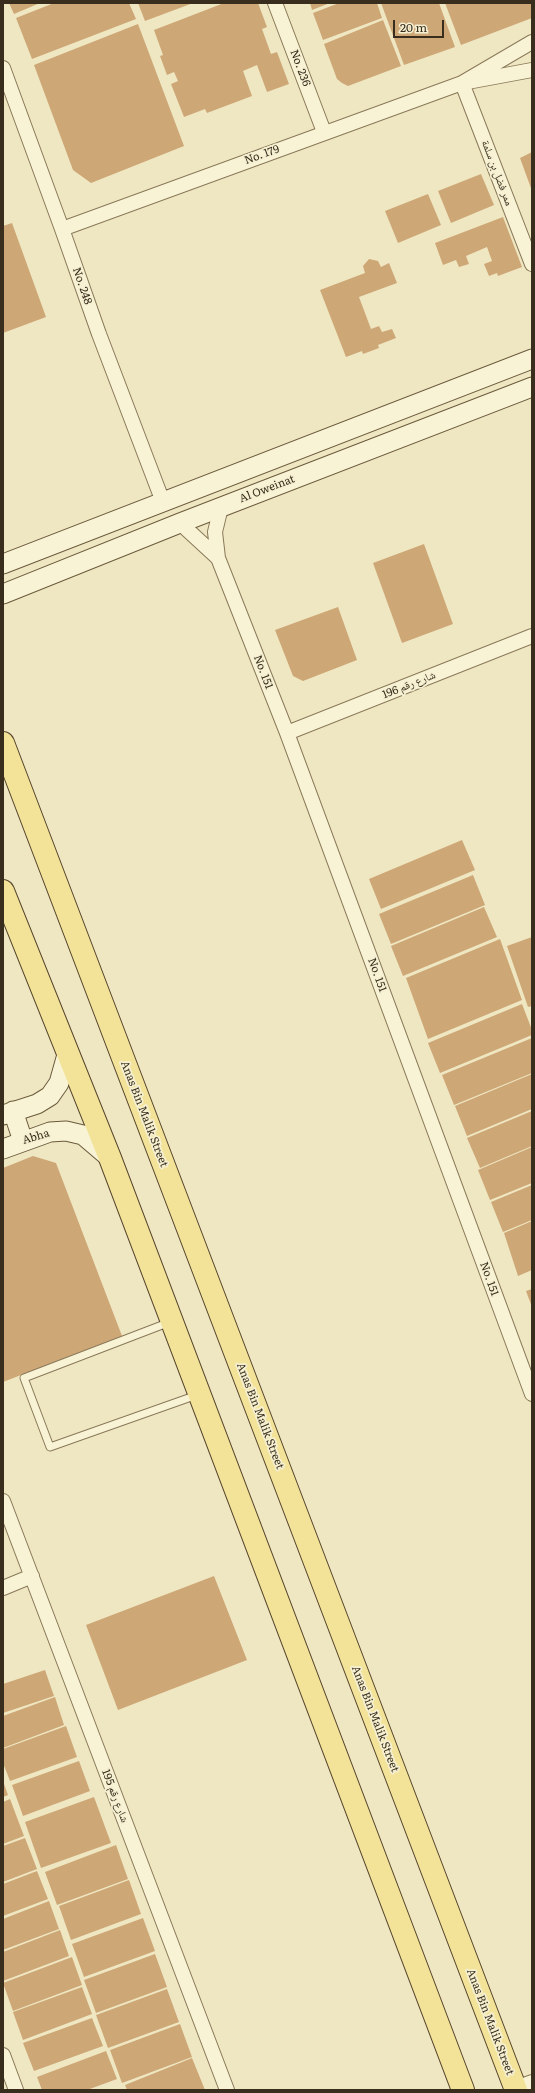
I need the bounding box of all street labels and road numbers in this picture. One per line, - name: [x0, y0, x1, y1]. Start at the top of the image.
- street label: No. 236: [287, 48, 313, 88]
- street label: ممر فضل بن سلمة: [478, 138, 516, 208]
- street label: No. 179: [243, 143, 281, 167]
- street label: No. 248: [69, 266, 95, 306]
- street label: Al Oweinat: [237, 472, 297, 506]
- street label: No. 151: [250, 653, 276, 691]
- street label: شارع رقم 196: [381, 668, 437, 702]
- street label: No. 151: [365, 956, 389, 994]
- street label: Anas Bin Malik Street: [118, 1059, 170, 1169]
- street label: Abha: [21, 1127, 51, 1147]
- street label: No. 151: [477, 1260, 501, 1298]
- street label: Anas Bin Malik Street: [234, 1361, 286, 1471]
- street label: Anas Bin Malik Street: [349, 1664, 401, 1774]
- street label: شارع رقم 195: [99, 1768, 131, 1824]
- street label: Anas Bin Malik Street: [464, 1967, 516, 2077]

